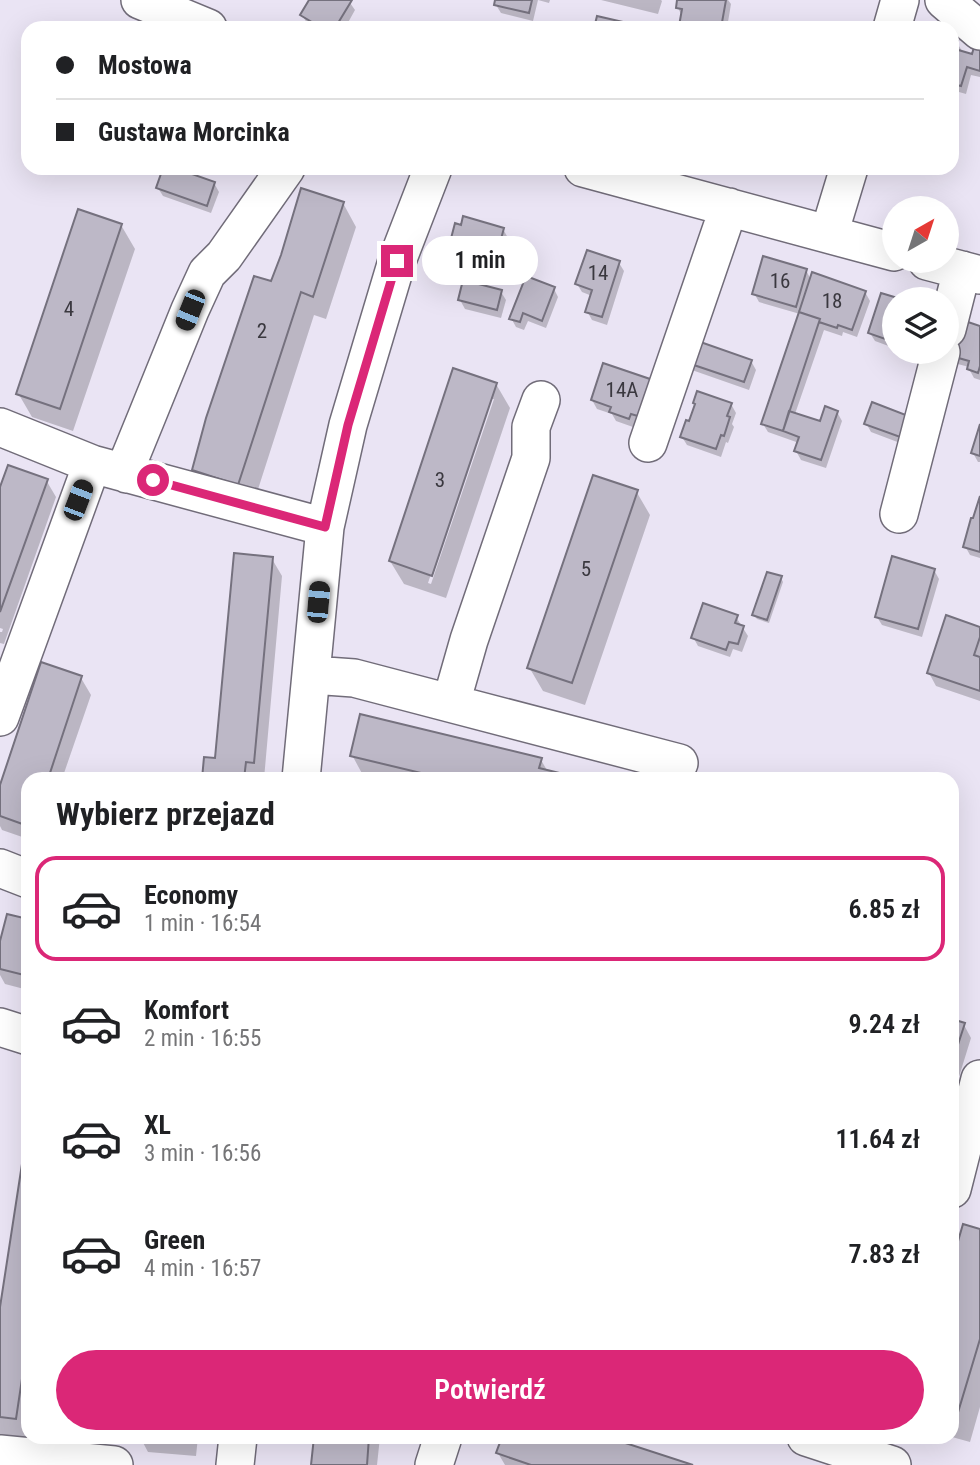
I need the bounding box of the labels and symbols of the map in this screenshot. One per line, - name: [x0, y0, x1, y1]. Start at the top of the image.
- north arrow: [882, 196, 959, 273]
- callout: 1 min: [422, 236, 537, 286]
- route end: [381, 245, 413, 277]
- house number: 14: [588, 261, 608, 285]
- house number: 16: [770, 269, 790, 293]
- car: [173, 287, 208, 333]
- house number: 18: [822, 289, 842, 313]
- house number: 4: [64, 297, 74, 321]
- house number: 2: [257, 319, 267, 343]
- house number: 14A: [606, 378, 638, 402]
- route start: [137, 464, 169, 496]
- house number: 3: [435, 468, 445, 492]
- car: [61, 477, 96, 523]
- house number: 5: [581, 557, 591, 581]
- car: [306, 580, 331, 624]

